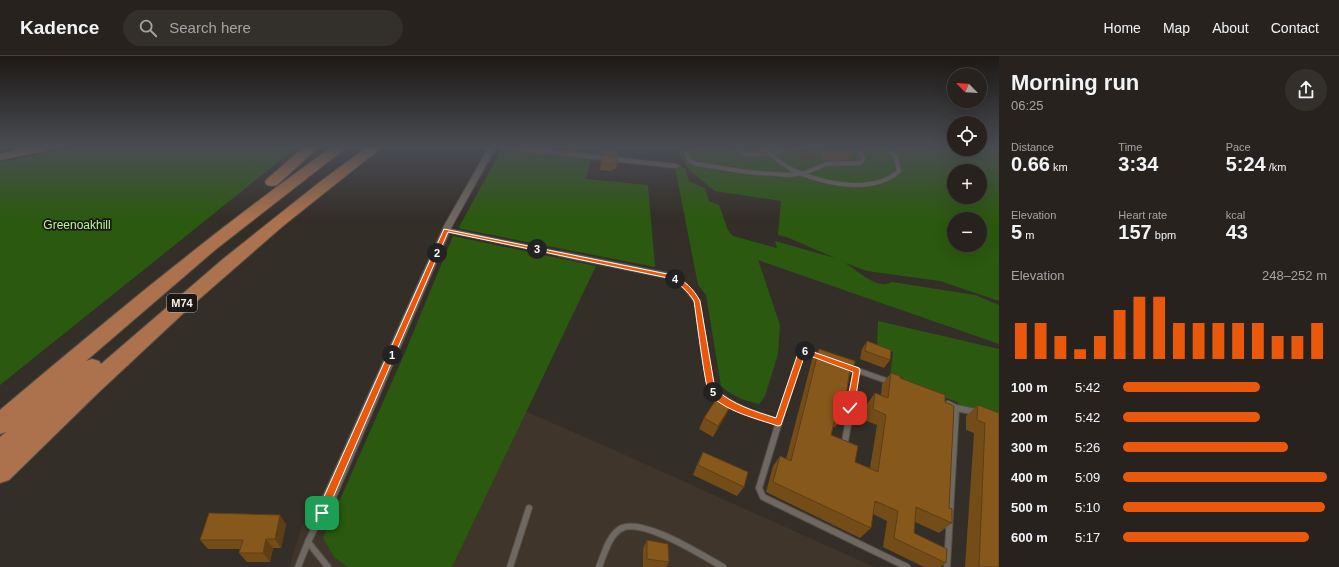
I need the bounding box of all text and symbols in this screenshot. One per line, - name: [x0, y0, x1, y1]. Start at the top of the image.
- search box: [123, 10, 403, 46]
- text: Kadence: [20, 17, 99, 38]
- icon: search: [137, 17, 159, 39]
- text: Search here: [169, 19, 251, 36]
- text: Home: [1104, 20, 1141, 36]
- text: Map: [1163, 20, 1190, 36]
- text: About: [1212, 20, 1249, 36]
- text: Contact: [1271, 20, 1319, 36]
- north arrow: [947, 68, 987, 108]
- map controls: [947, 68, 987, 252]
- button: share: [1285, 69, 1327, 111]
- text: Morning run: [1011, 70, 1139, 95]
- text: 06:25: [1011, 98, 1044, 113]
- button: locate: [947, 116, 987, 156]
- text: Distance: [1011, 141, 1054, 153]
- text: Time: [1118, 141, 1142, 153]
- text: Pace: [1226, 141, 1251, 153]
- text: 0.66: [1011, 153, 1050, 175]
- text: 3:34: [1118, 153, 1158, 175]
- text: 5:24: [1226, 153, 1266, 175]
- text: km: [1050, 161, 1068, 173]
- text: /km: [1266, 161, 1286, 173]
- button: +: [947, 164, 987, 204]
- text: Elevation: [1011, 209, 1056, 221]
- text: Heart rate: [1118, 209, 1167, 221]
- text: kcal: [1226, 209, 1245, 221]
- button: −: [947, 212, 987, 252]
- park label: Greenoakhill: [43, 218, 111, 232]
- text: 5: [1011, 221, 1022, 243]
- text: 157: [1118, 221, 1152, 243]
- text: 43: [1226, 221, 1248, 243]
- text: m: [1022, 229, 1034, 241]
- text: bpm: [1152, 229, 1176, 241]
- pin: 3: [527, 239, 547, 259]
- pin: 2: [427, 243, 447, 263]
- text: 3: [534, 243, 540, 255]
- text: 2: [434, 247, 440, 259]
- text: Elevation: [1011, 268, 1064, 283]
- text: 248–252 m: [1262, 268, 1327, 283]
- pin: 4: [665, 269, 685, 289]
- text: 4: [672, 273, 678, 285]
- road number: M74: [167, 294, 197, 312]
- pin: 6: [795, 341, 815, 361]
- pin: 1: [382, 345, 402, 365]
- text: 6: [802, 345, 808, 357]
- text: 1: [389, 349, 395, 361]
- text: 100 m: [1011, 380, 1048, 395]
- text: 5:42: [1075, 380, 1100, 395]
- pin: 5: [703, 382, 723, 402]
- text: 5: [710, 386, 716, 398]
- pin: [833, 391, 867, 425]
- icon: check: [839, 397, 861, 419]
- text: 200 m: [1011, 410, 1048, 425]
- text: 5:42: [1075, 410, 1100, 425]
- text: 300 m: [1011, 440, 1048, 455]
- text: 5:26: [1075, 440, 1100, 455]
- text: 400 m: [1011, 470, 1048, 485]
- text: 5:09: [1075, 470, 1100, 485]
- pin: [305, 496, 339, 530]
- text: 500 m: [1011, 500, 1048, 515]
- text: 5:10: [1075, 500, 1100, 515]
- icon: arrive: [311, 502, 333, 524]
- text: 600 m: [1011, 530, 1048, 545]
- text: 5:17: [1075, 530, 1100, 545]

